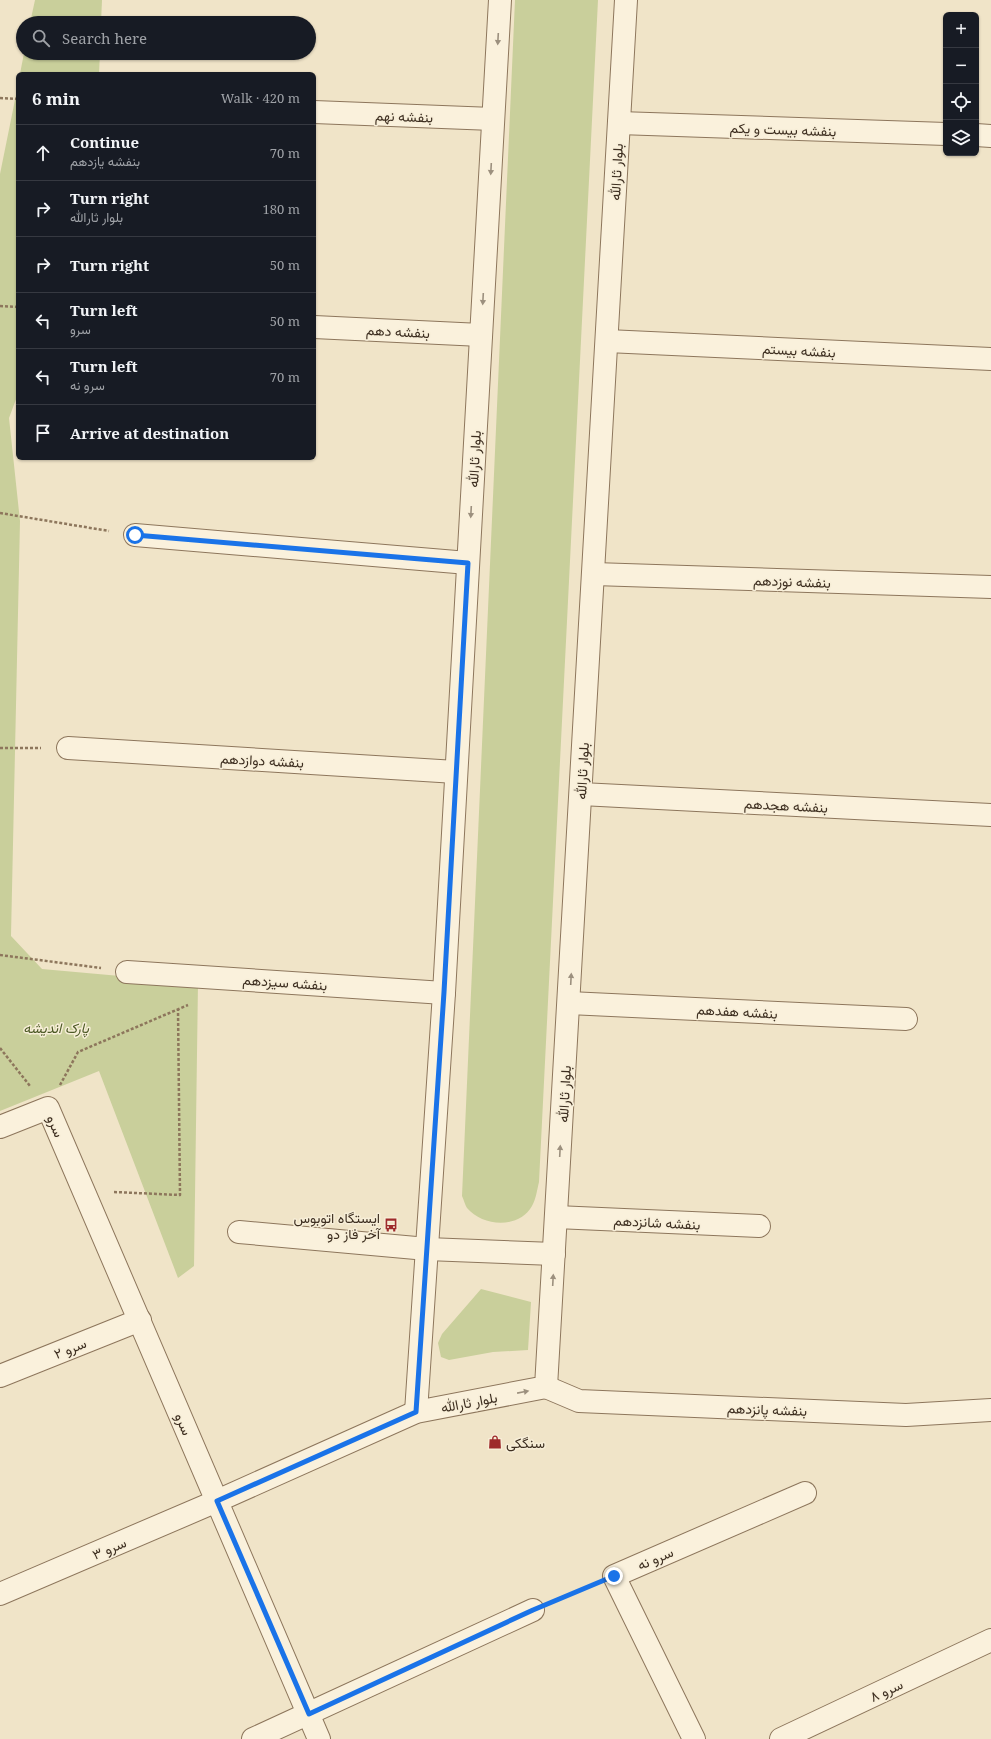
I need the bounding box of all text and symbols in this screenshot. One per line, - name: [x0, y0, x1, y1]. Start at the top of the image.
- map controls: [943, 12, 979, 156]
- button: +: [943, 12, 979, 48]
- search box: [16, 16, 316, 60]
- icon: search: [30, 27, 52, 49]
- text: Search here: [62, 28, 147, 48]
- one-way arrow: [495, 33, 501, 46]
- button: −: [943, 48, 979, 84]
- button: locate: [943, 84, 979, 120]
- text: 6 min: [32, 87, 80, 110]
- text: Walk · 420 m: [221, 89, 300, 107]
- street label: بنفشه نهم: [374, 105, 434, 127]
- street label: بنفشه بیست و یکم: [729, 118, 837, 140]
- button: layers: [943, 120, 979, 156]
- text: Continue: [70, 132, 139, 152]
- icon: ahead: [32, 142, 54, 164]
- street label: بلوار ثارالله: [605, 143, 627, 201]
- text: 70 m: [270, 144, 300, 162]
- text: بنفشه یازدهم: [70, 152, 140, 170]
- one-way arrow: [487, 163, 494, 175]
- text: Turn right: [70, 188, 149, 208]
- icon: right: [32, 198, 54, 220]
- text: 180 m: [263, 200, 300, 218]
- text: بلوار ثارالله: [70, 208, 123, 226]
- icon: right: [32, 254, 54, 276]
- text: Turn right: [70, 255, 149, 275]
- text: 50 m: [270, 256, 300, 274]
- one-way arrow: [480, 293, 487, 305]
- text: Turn left: [70, 300, 138, 320]
- icon: left: [32, 310, 54, 332]
- text: 50 m: [270, 312, 300, 330]
- text: سرو: [70, 320, 91, 338]
- street label: بنفشه دهم: [366, 320, 430, 342]
- street label: بنفشه بیستم: [762, 339, 836, 361]
- text: Turn left: [70, 356, 138, 376]
- icon: left: [32, 366, 54, 388]
- text: 70 m: [270, 368, 300, 386]
- text: سرو نه: [70, 376, 105, 394]
- icon: arrive: [32, 422, 54, 444]
- text: Arrive at destination: [70, 423, 229, 443]
- street label: بلوار ثارالله: [463, 430, 485, 488]
- one-way arrow: [468, 506, 474, 519]
- route start: [126, 526, 144, 544]
- street label: بنفشه نوزدهم: [753, 570, 831, 592]
- street label: بلوار ثارالله: [571, 742, 593, 800]
- street label: بنفشه دوازدهم: [220, 748, 304, 772]
- street label: بنفشه هجدهم: [744, 793, 828, 817]
- street label: بنفشه سیزدهم: [242, 970, 328, 994]
- one-way arrow: [567, 973, 574, 985]
- street label: بنفشه هفدهم: [696, 999, 778, 1023]
- park label: پارک اندیشه: [23, 1018, 89, 1038]
- street label: بلوار ثارالله: [553, 1065, 575, 1123]
- street label: سرو: [43, 1112, 69, 1140]
- one-way arrow: [557, 1145, 564, 1157]
- place label: ایستگاه اتوبوس آخر فاز دو: [294, 1208, 382, 1243]
- street label: بنفشه شانزدهم: [613, 1210, 701, 1234]
- bus stop icon: ایستگاه اتوبوس آخر فاز دو: [383, 1217, 399, 1233]
- one-way arrow: [549, 1274, 556, 1286]
- street label: سرو ۲: [51, 1333, 89, 1363]
- street label: بلوار ثارالله: [439, 1387, 499, 1417]
- one-way arrow: [517, 1388, 530, 1394]
- street label: بنفشه پانزدهم: [727, 1398, 807, 1421]
- street label: سرو: [171, 1410, 197, 1438]
- place label: سنگکی: [506, 1433, 545, 1452]
- shop icon: سنگکی: [487, 1434, 503, 1450]
- street label: سرو ۳: [89, 1532, 129, 1564]
- street label: سرو نه: [634, 1542, 676, 1574]
- route end: [605, 1567, 623, 1585]
- street label: سرو ۸: [866, 1674, 906, 1706]

